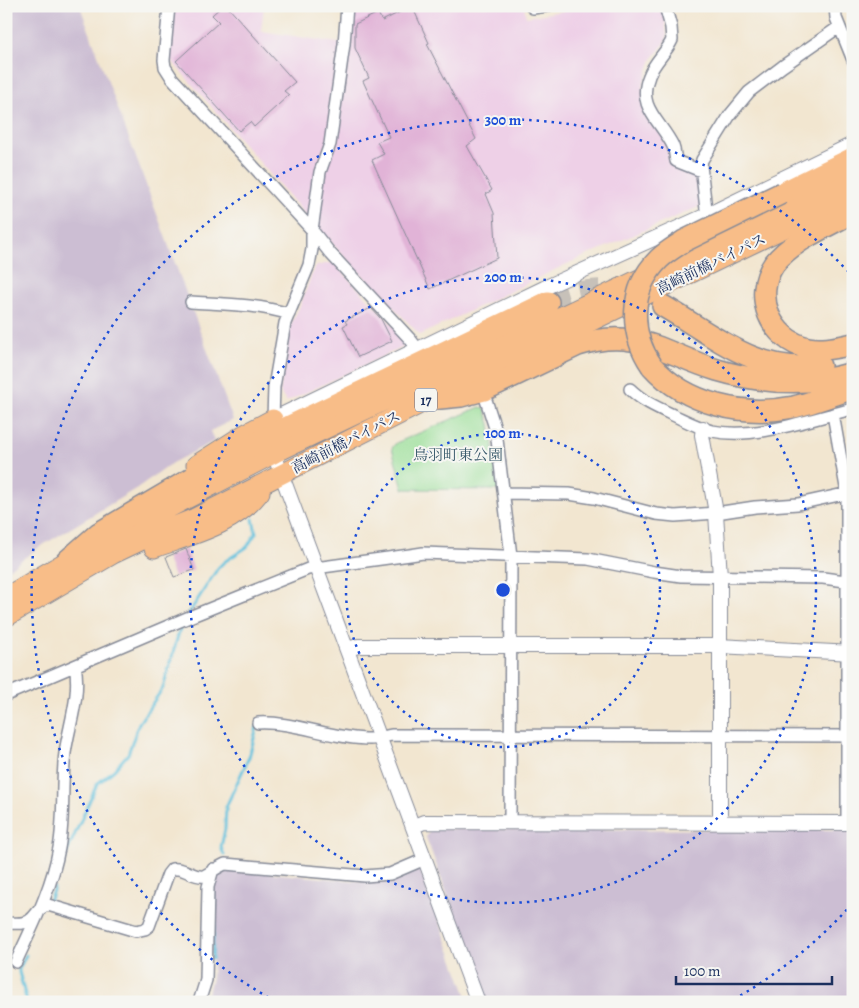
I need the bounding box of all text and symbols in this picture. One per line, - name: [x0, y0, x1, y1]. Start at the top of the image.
- text: 300 m: [485, 110, 522, 130]
- street label: 高崎前橋バイパス: [653, 229, 769, 299]
- text: 200 m: [484, 267, 522, 287]
- road number: 17: [415, 388, 437, 412]
- street label: 高崎前橋バイパス: [288, 406, 404, 478]
- text: 100 m: [485, 423, 521, 443]
- park label: 鳥羽町東公園: [413, 445, 503, 465]
- centre of rings: [494, 581, 512, 599]
- scale bar: [676, 953, 833, 985]
- text: 100 m: [684, 961, 721, 981]

